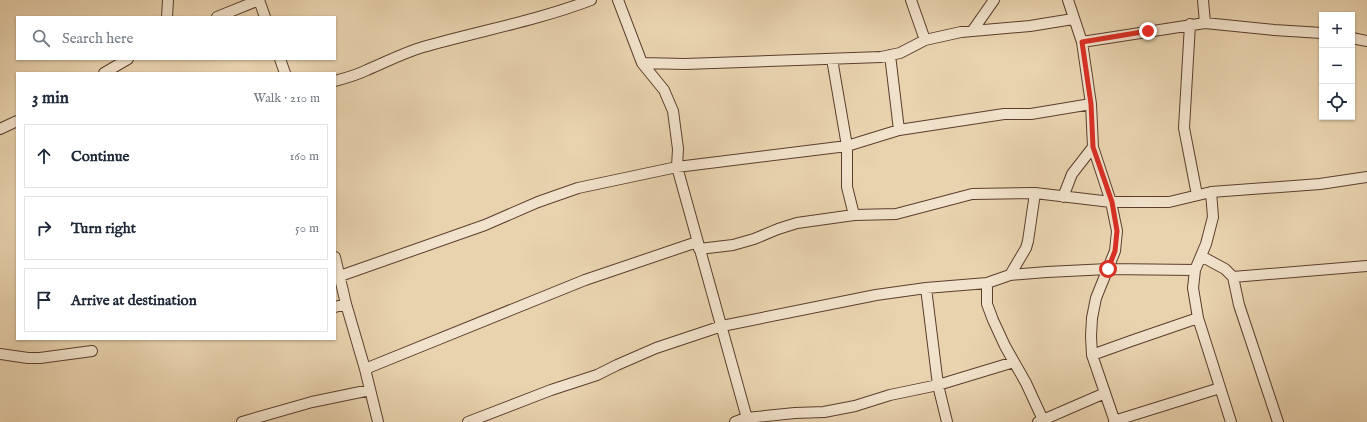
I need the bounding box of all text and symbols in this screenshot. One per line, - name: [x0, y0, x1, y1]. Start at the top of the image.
- map controls: [1319, 12, 1355, 120]
- button: +: [1319, 12, 1355, 48]
- search box: [16, 16, 336, 60]
- route end: [1139, 22, 1157, 40]
- icon: search: [30, 27, 52, 49]
- text: Search here: [62, 29, 133, 48]
- button: −: [1319, 48, 1355, 84]
- button: locate: [1319, 84, 1355, 120]
- text: 3 min: [32, 88, 69, 109]
- text: Walk · 210 m: [254, 90, 320, 107]
- icon: ahead: [33, 145, 55, 167]
- text: Continue: [71, 147, 129, 166]
- text: 160 m: [289, 148, 319, 165]
- icon: right: [33, 217, 55, 239]
- text: Turn right: [71, 219, 136, 238]
- text: 50 m: [295, 220, 319, 237]
- route start: [1099, 260, 1117, 278]
- icon: arrive: [33, 289, 55, 311]
- text: Arrive at destination: [71, 291, 197, 310]

